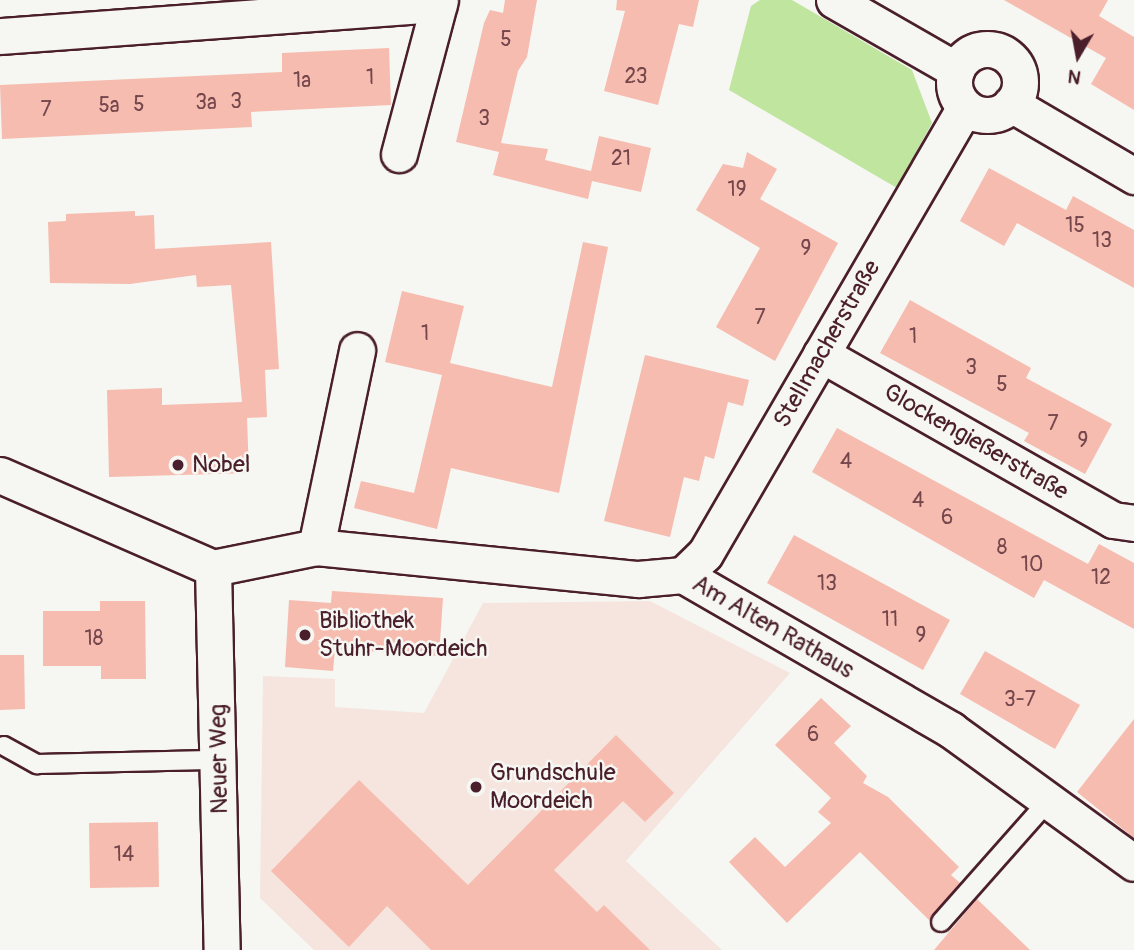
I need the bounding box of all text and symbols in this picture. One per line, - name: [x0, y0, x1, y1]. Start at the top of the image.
- north arrow: [1043, 21, 1113, 91]
- house number: 5: [500, 27, 512, 53]
- house number: 23: [625, 64, 647, 90]
- text: N: [1066, 64, 1083, 90]
- house number: 1: [366, 65, 374, 91]
- house number: 1a: [293, 68, 311, 94]
- house number: 3: [230, 89, 242, 115]
- house number: 3a: [195, 90, 217, 116]
- house number: 5: [133, 92, 145, 118]
- house number: 5a: [98, 93, 120, 119]
- house number: 7: [40, 97, 52, 123]
- house number: 3: [478, 106, 490, 132]
- house number: 21: [611, 146, 631, 172]
- house number: 19: [727, 177, 747, 203]
- house number: 15: [1065, 213, 1085, 239]
- house number: 13: [1092, 228, 1112, 254]
- house number: 9: [801, 236, 811, 262]
- street label: Stellmacherstraße: [767, 255, 887, 433]
- house number: 7: [754, 305, 766, 331]
- house number: 1: [421, 321, 429, 347]
- house number: 1: [909, 324, 917, 350]
- house number: 3: [965, 355, 977, 381]
- house number: 5: [996, 372, 1008, 398]
- street label: Glockengießerstraße: [879, 378, 1073, 506]
- house number: 7: [1047, 411, 1059, 437]
- house number: 9: [1078, 428, 1088, 454]
- house number: 4: [840, 449, 852, 475]
- place label: Nobel: [192, 451, 250, 479]
- marker: Nobel: [170, 457, 186, 473]
- house number: 4: [912, 488, 924, 514]
- house number: 6: [941, 505, 953, 531]
- house number: 8: [997, 535, 1007, 561]
- house number: 10: [1021, 552, 1043, 578]
- house number: 12: [1091, 565, 1111, 591]
- street label: Am Alten Rathaus: [687, 569, 859, 685]
- house number: 13: [817, 571, 837, 597]
- place label: Bibliothek Stuhr-Moordeich: [319, 607, 487, 663]
- house number: 11: [882, 607, 898, 633]
- house number: 9: [916, 623, 926, 649]
- house number: 18: [85, 626, 103, 652]
- marker: Bibliothek Stuhr-Moordeich: [297, 627, 313, 643]
- house number: 3-7: [1004, 687, 1036, 713]
- street label: Neuer Weg: [204, 704, 234, 814]
- house number: 6: [807, 722, 819, 748]
- place label: Grundschule Moordeich: [490, 759, 616, 815]
- marker: Grundschule Moordeich: [468, 779, 484, 795]
- house number: 14: [114, 842, 134, 868]

